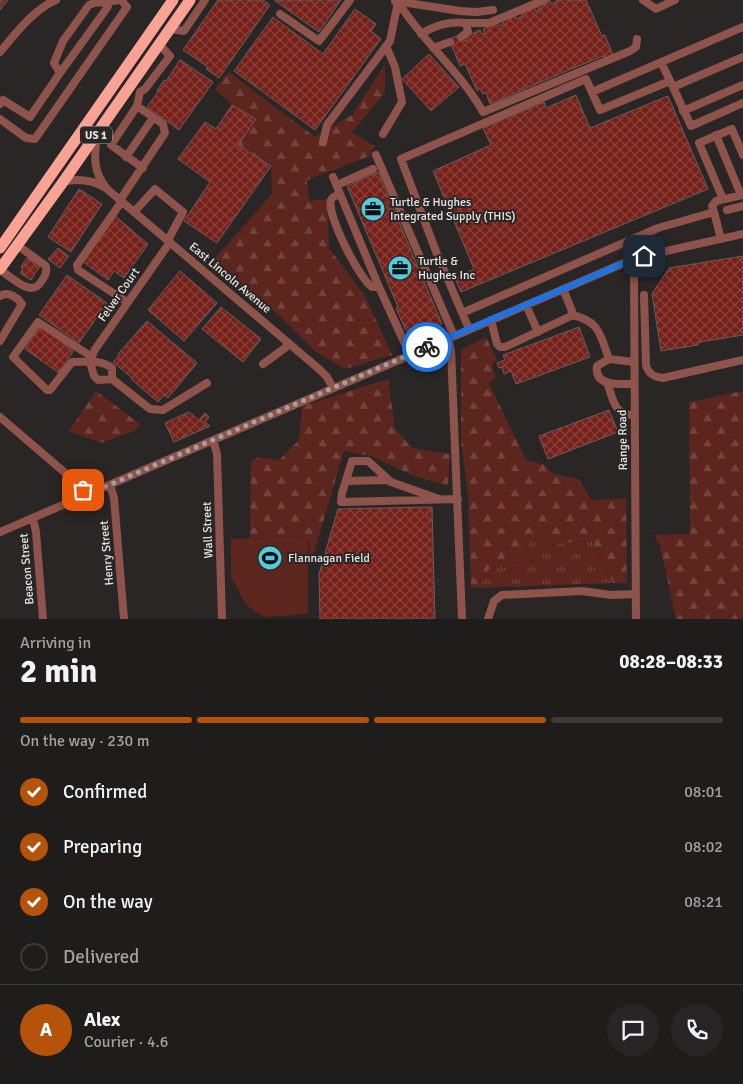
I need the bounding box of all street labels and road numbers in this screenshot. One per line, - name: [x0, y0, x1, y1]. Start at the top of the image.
- road number: US 1: [80, 126, 112, 144]
- street label: East Lincoln Avenue: [186, 239, 274, 317]
- street label: Felver Court: [95, 265, 143, 325]
- street label: Range Road: [615, 410, 631, 470]
- street label: Wall Street: [200, 501, 216, 559]
- street label: Henry Street: [97, 520, 117, 586]
- street label: Beacon Street: [16, 533, 38, 605]

